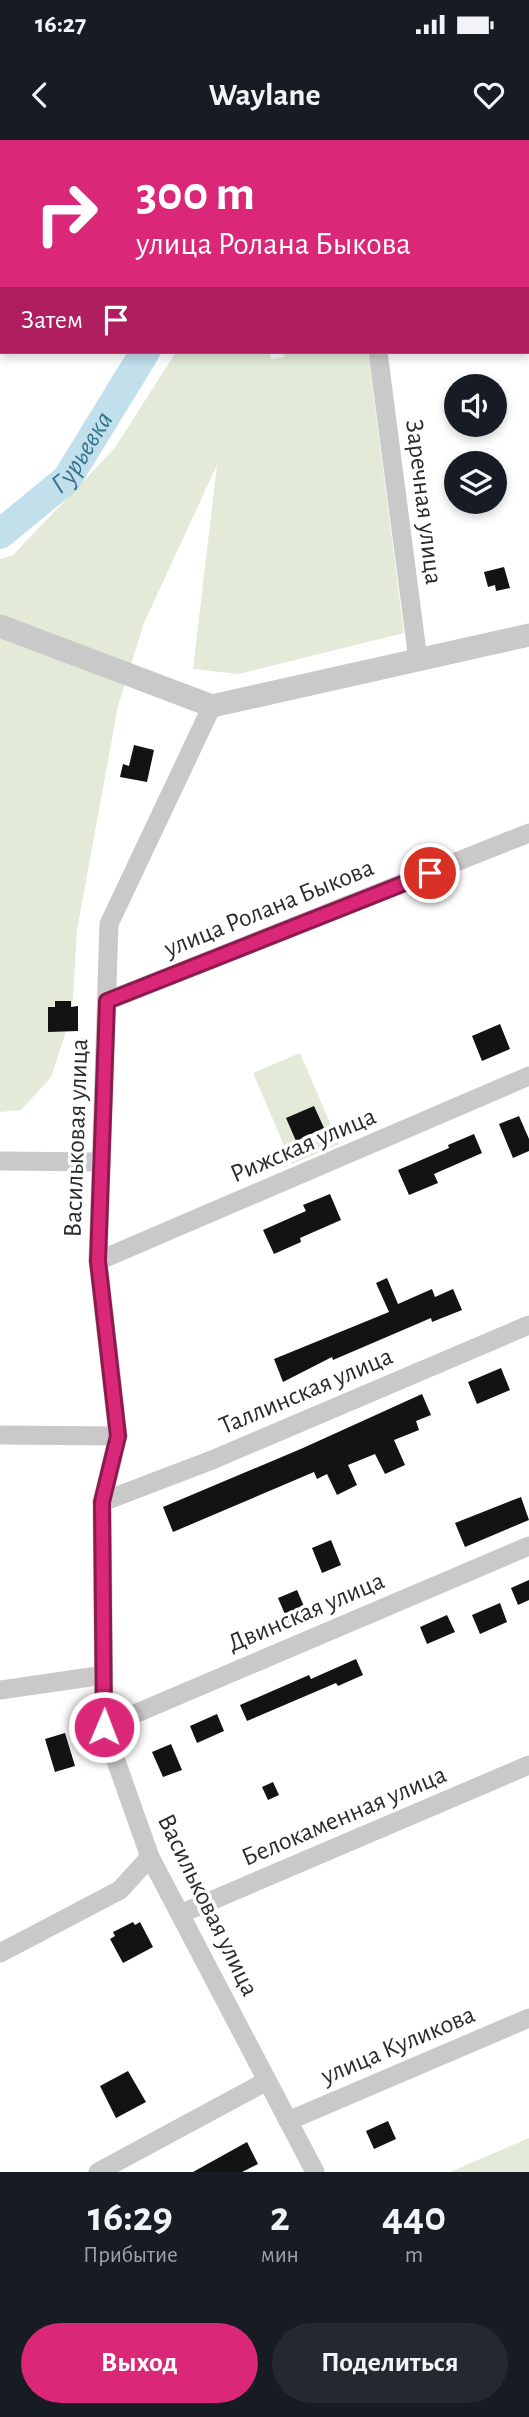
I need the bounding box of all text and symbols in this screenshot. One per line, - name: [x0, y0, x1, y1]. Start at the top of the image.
- text: 16:27: [35, 11, 86, 37]
- icon: back: [21, 76, 59, 114]
- icon: heart: [470, 76, 508, 114]
- text: Waylane: [208, 79, 321, 111]
- icon: right: [21, 168, 112, 259]
- text: 300 m: [136, 170, 255, 219]
- text: улица Ролана Быкова: [136, 228, 411, 260]
- icon: arrive: [97, 301, 135, 339]
- text: Затем: [21, 307, 83, 333]
- map controls: [444, 374, 507, 514]
- button: sound: [444, 374, 507, 437]
- water label: Гурьевка: [46, 407, 119, 500]
- street label: Заречная улица: [401, 418, 447, 586]
- button: layers: [444, 451, 507, 514]
- pin: [400, 843, 460, 903]
- street label: улица Ролана Быкова: [160, 854, 378, 962]
- icon: arrive: [411, 854, 449, 892]
- street label: Васильковая улица: [60, 1038, 92, 1238]
- street label: Рижская улица: [226, 1103, 380, 1187]
- street label: Таллинская улица: [216, 1343, 397, 1439]
- street label: Двинская улица: [224, 1567, 388, 1657]
- position arrow: [67, 1690, 141, 1764]
- street label: Белокаменная улица: [238, 1761, 450, 1871]
- street label: Васильковая улица: [153, 1810, 263, 2000]
- street label: улица Куликова: [316, 2001, 479, 2089]
- text: 16:29: [88, 2196, 173, 2238]
- text: 2: [270, 2196, 290, 2238]
- text: 440: [382, 2196, 446, 2238]
- text: Прибытие: [83, 2244, 178, 2267]
- text: мин: [261, 2244, 299, 2267]
- text: m: [405, 2244, 423, 2267]
- button: Выход: [21, 2323, 258, 2403]
- button: Поделиться: [272, 2323, 508, 2403]

